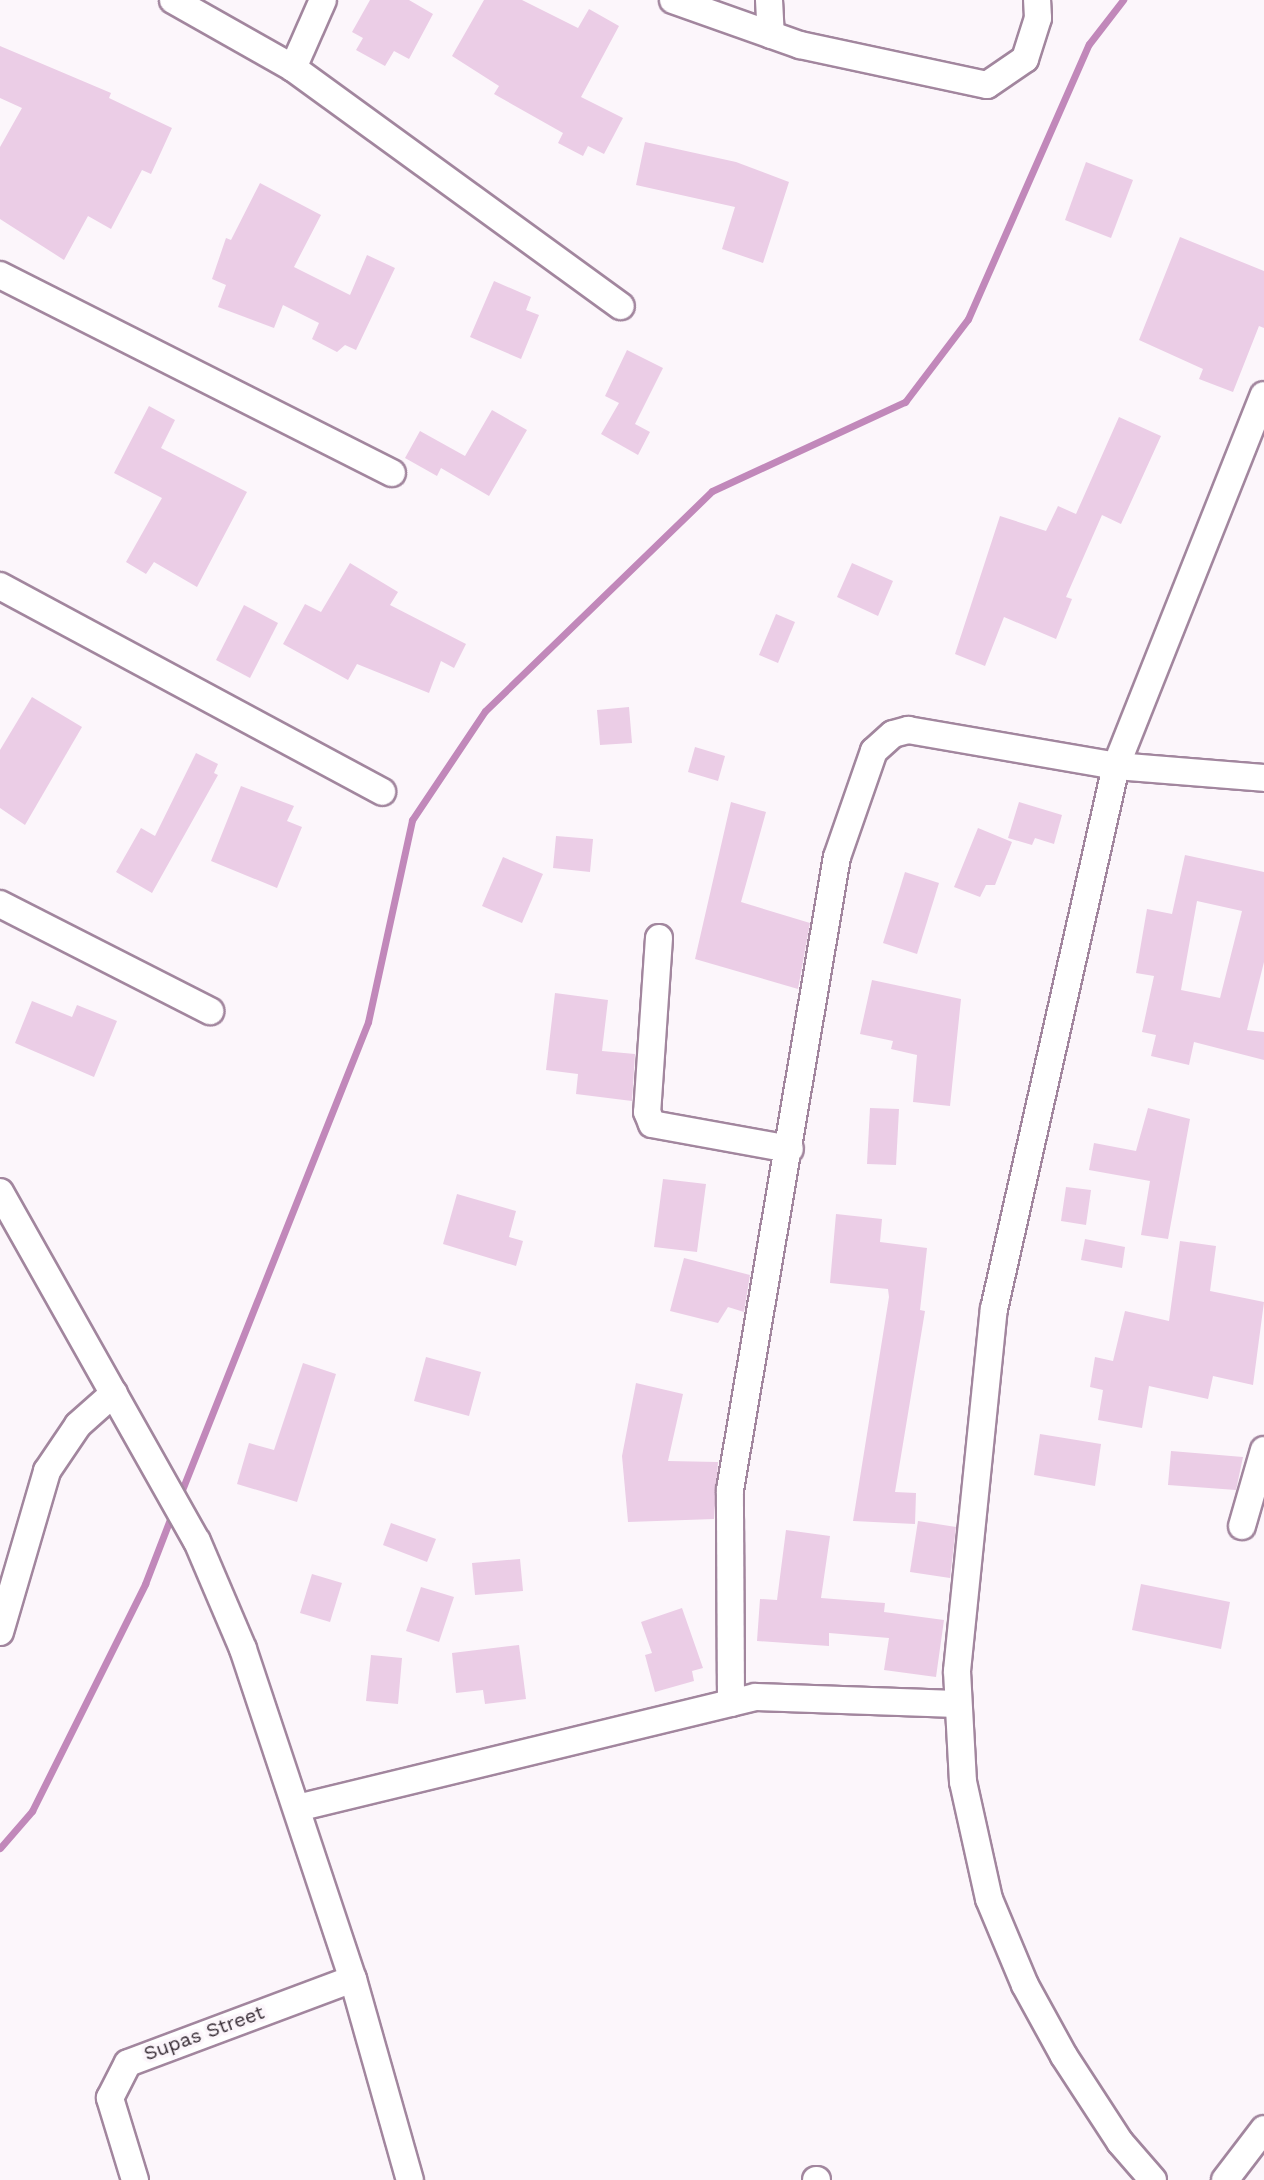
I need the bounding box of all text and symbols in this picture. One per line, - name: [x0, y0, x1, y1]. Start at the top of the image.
- street label: Supas Street: [140, 2000, 268, 2066]

